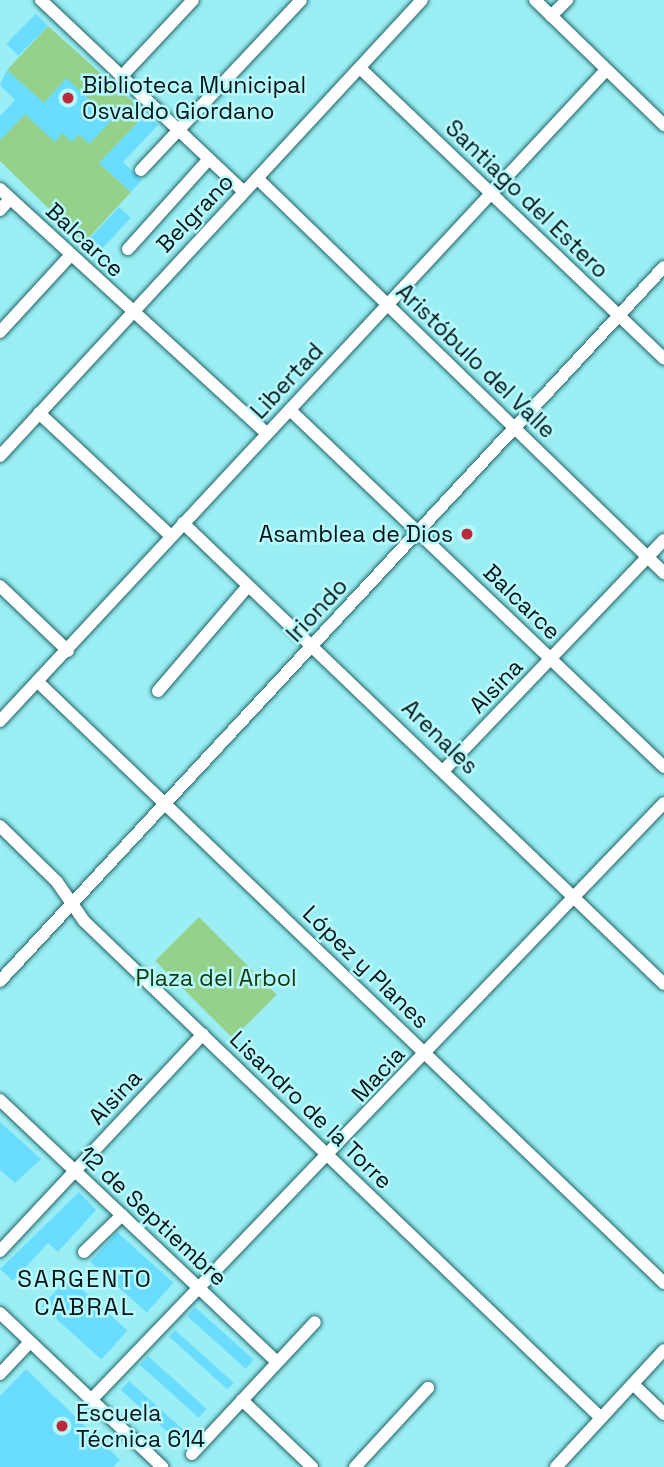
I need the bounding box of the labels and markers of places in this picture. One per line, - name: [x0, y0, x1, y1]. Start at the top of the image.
- place label: Biblioteca Municipal Osvaldo Giordano: [82, 71, 306, 125]
- marker: Biblioteca Municipal Osvaldo Giordano: [60, 90, 76, 106]
- place label: Asamblea de Dios: [259, 520, 453, 548]
- marker: Asamblea de Dios: [459, 526, 475, 542]
- place label: Escuela Técnica 614: [76, 1399, 205, 1453]
- marker: Escuela Técnica 614: [54, 1418, 70, 1434]

